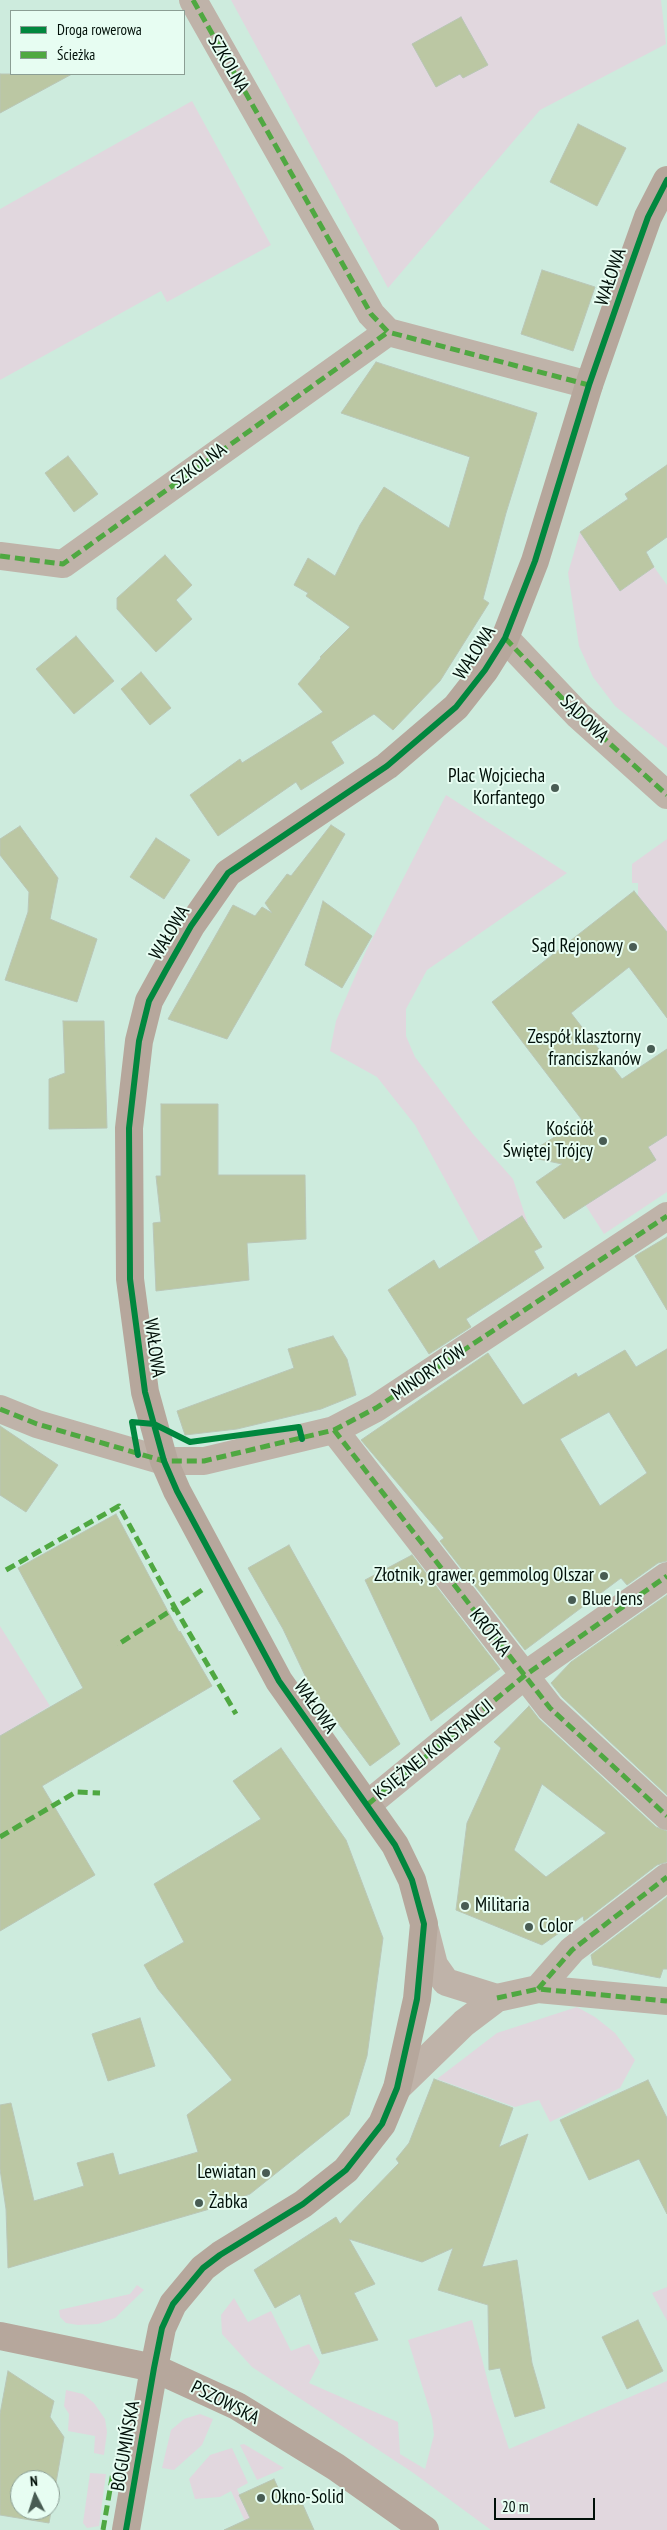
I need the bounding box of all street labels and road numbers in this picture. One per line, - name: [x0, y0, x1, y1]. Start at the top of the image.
- street label: SZKOLNA: [202, 31, 254, 97]
- street label: WAŁOWA: [591, 245, 631, 309]
- street label: SZKOLNA: [167, 438, 231, 494]
- street label: WAŁOWA: [449, 622, 501, 684]
- street label: SĄDOWA: [555, 690, 613, 748]
- street label: WAŁOWA: [145, 902, 195, 964]
- street label: WAŁOWA: [139, 1317, 169, 1379]
- street label: MINORYTÓW: [388, 1340, 470, 1406]
- street label: KRÓTKA: [464, 1605, 516, 1661]
- street label: WAŁOWA: [289, 1676, 341, 1738]
- street label: KSIĘŻNEJ KONSTANCJI: [369, 1695, 499, 1805]
- street label: PSZOWSKA: [187, 2376, 263, 2430]
- street label: BOGUMIŃSKA: [107, 2399, 145, 2493]

